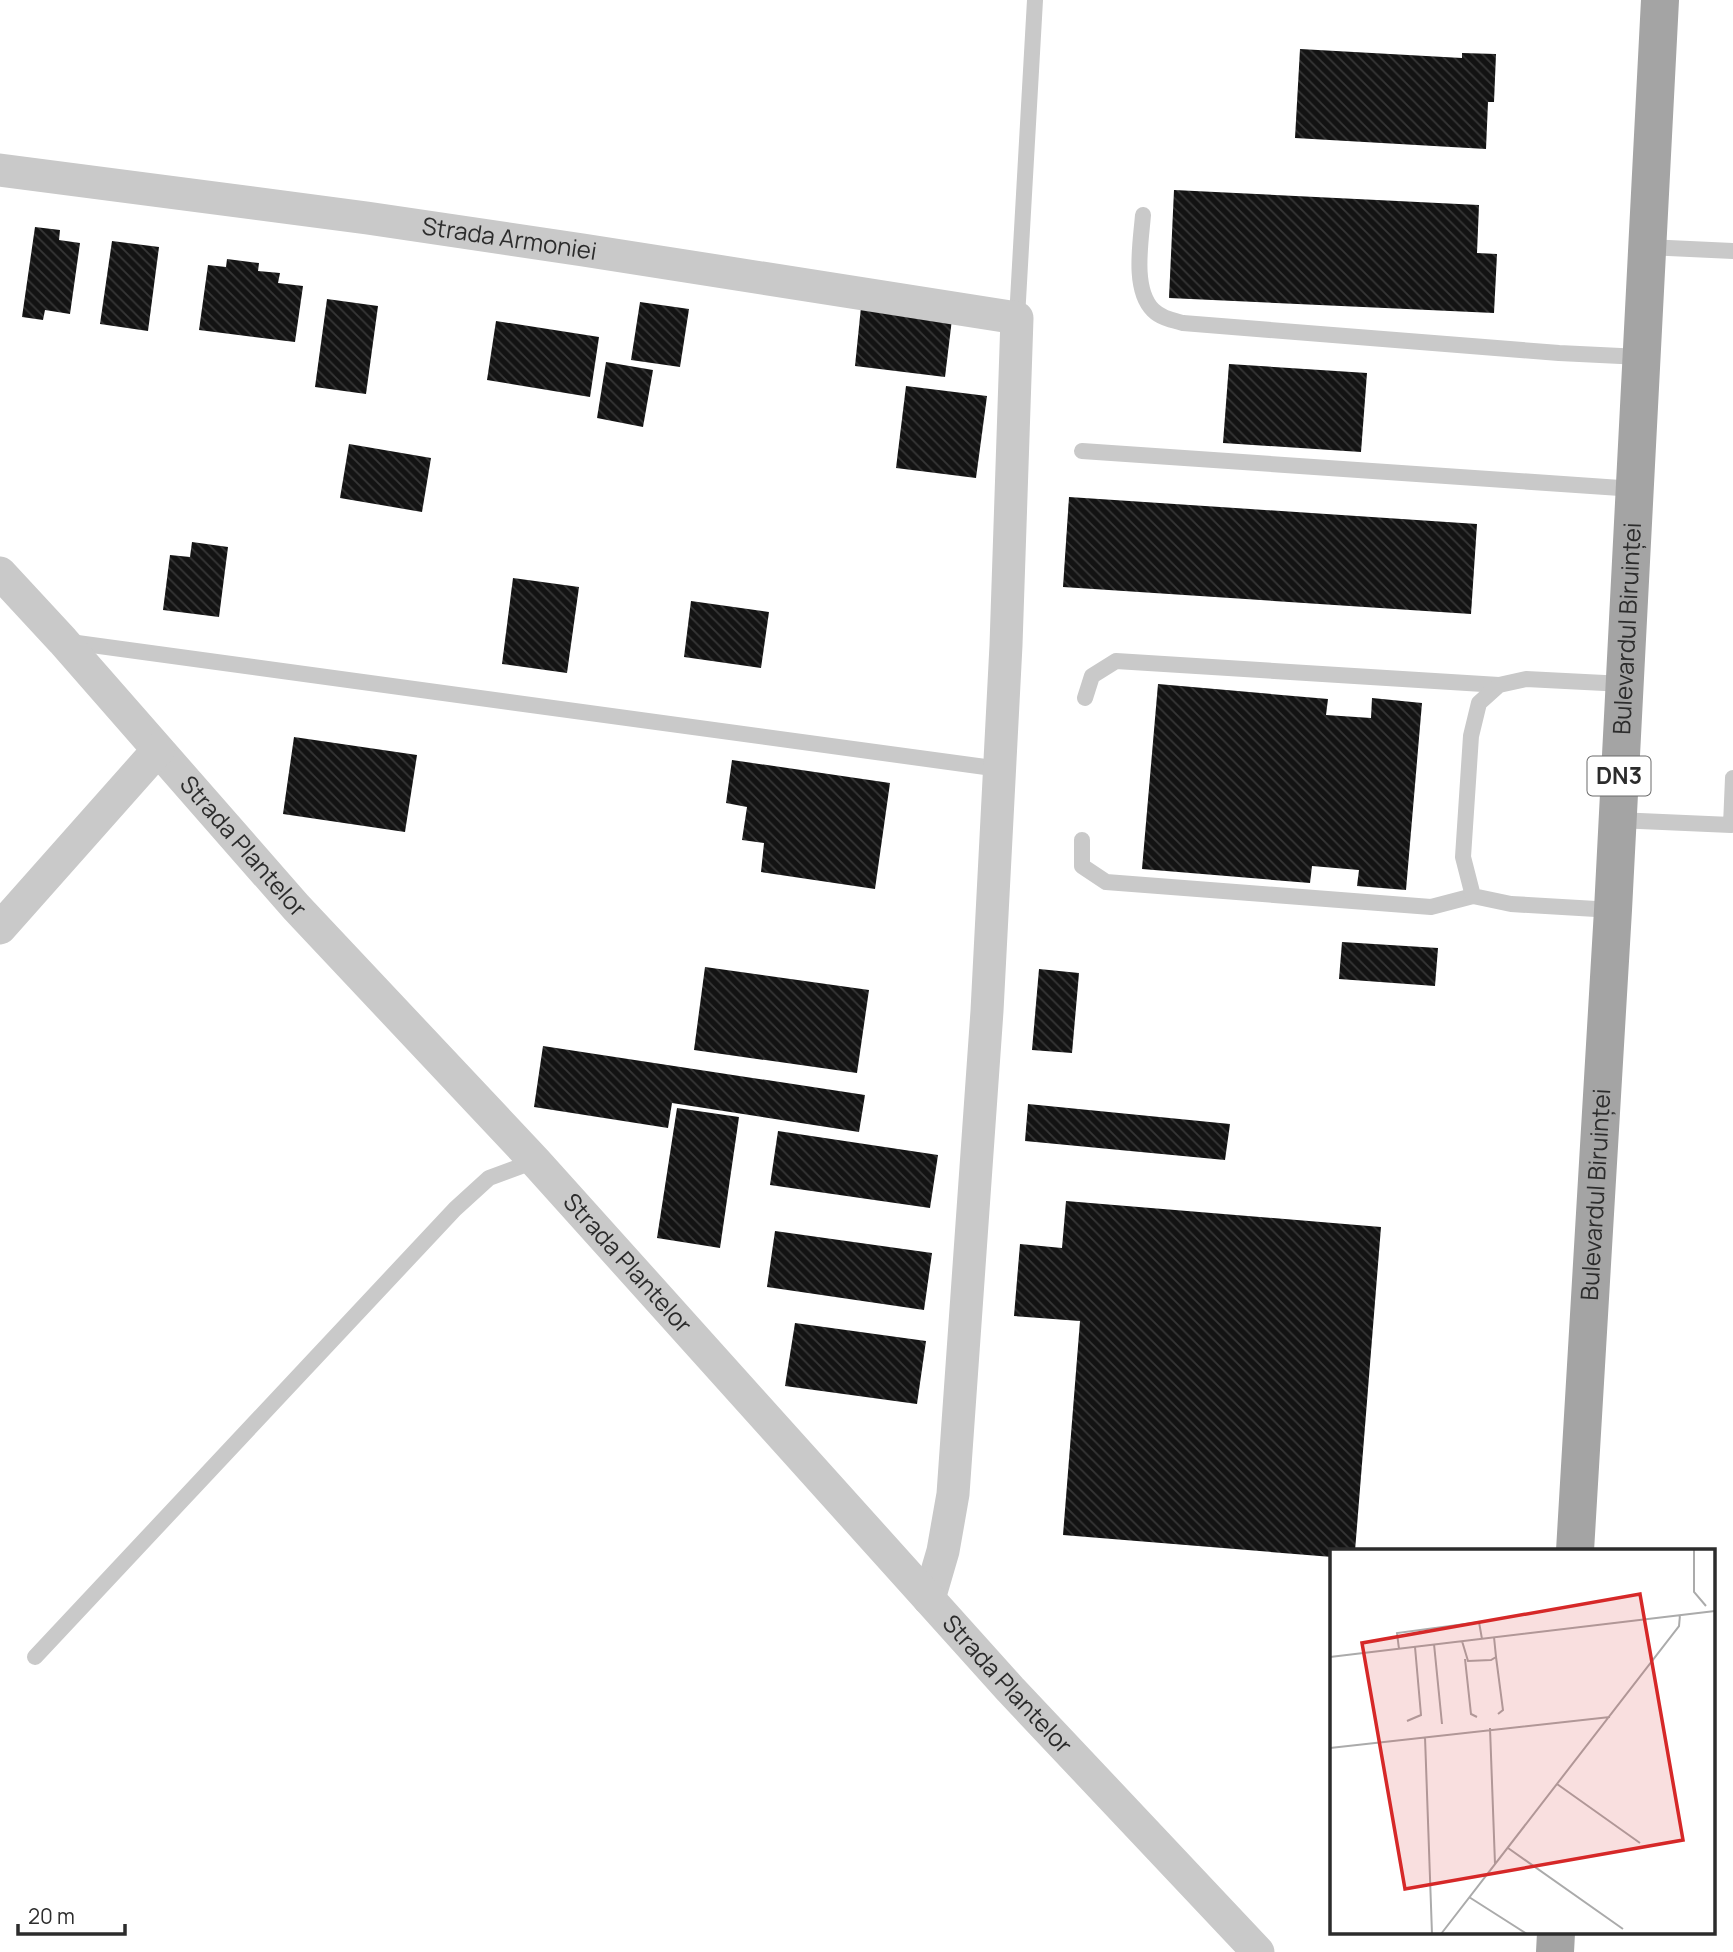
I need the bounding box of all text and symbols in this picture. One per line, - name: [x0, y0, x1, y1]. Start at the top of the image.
- street label: Strada Armoniei: [420, 208, 599, 267]
- street label: Bulevardul Biruinței: [1604, 522, 1648, 735]
- road number: DN3: [1588, 756, 1650, 796]
- street label: Strada Plantelor: [173, 768, 315, 924]
- street label: Bulevardul Biruinței: [1572, 1088, 1617, 1301]
- street label: Strada Plantelor: [557, 1185, 700, 1340]
- inset map: [1330, 1549, 1716, 1934]
- street label: Strada Plantelor: [936, 1607, 1081, 1760]
- scale bar: [18, 1892, 124, 1936]
- text: 20 m: [28, 1902, 75, 1930]

